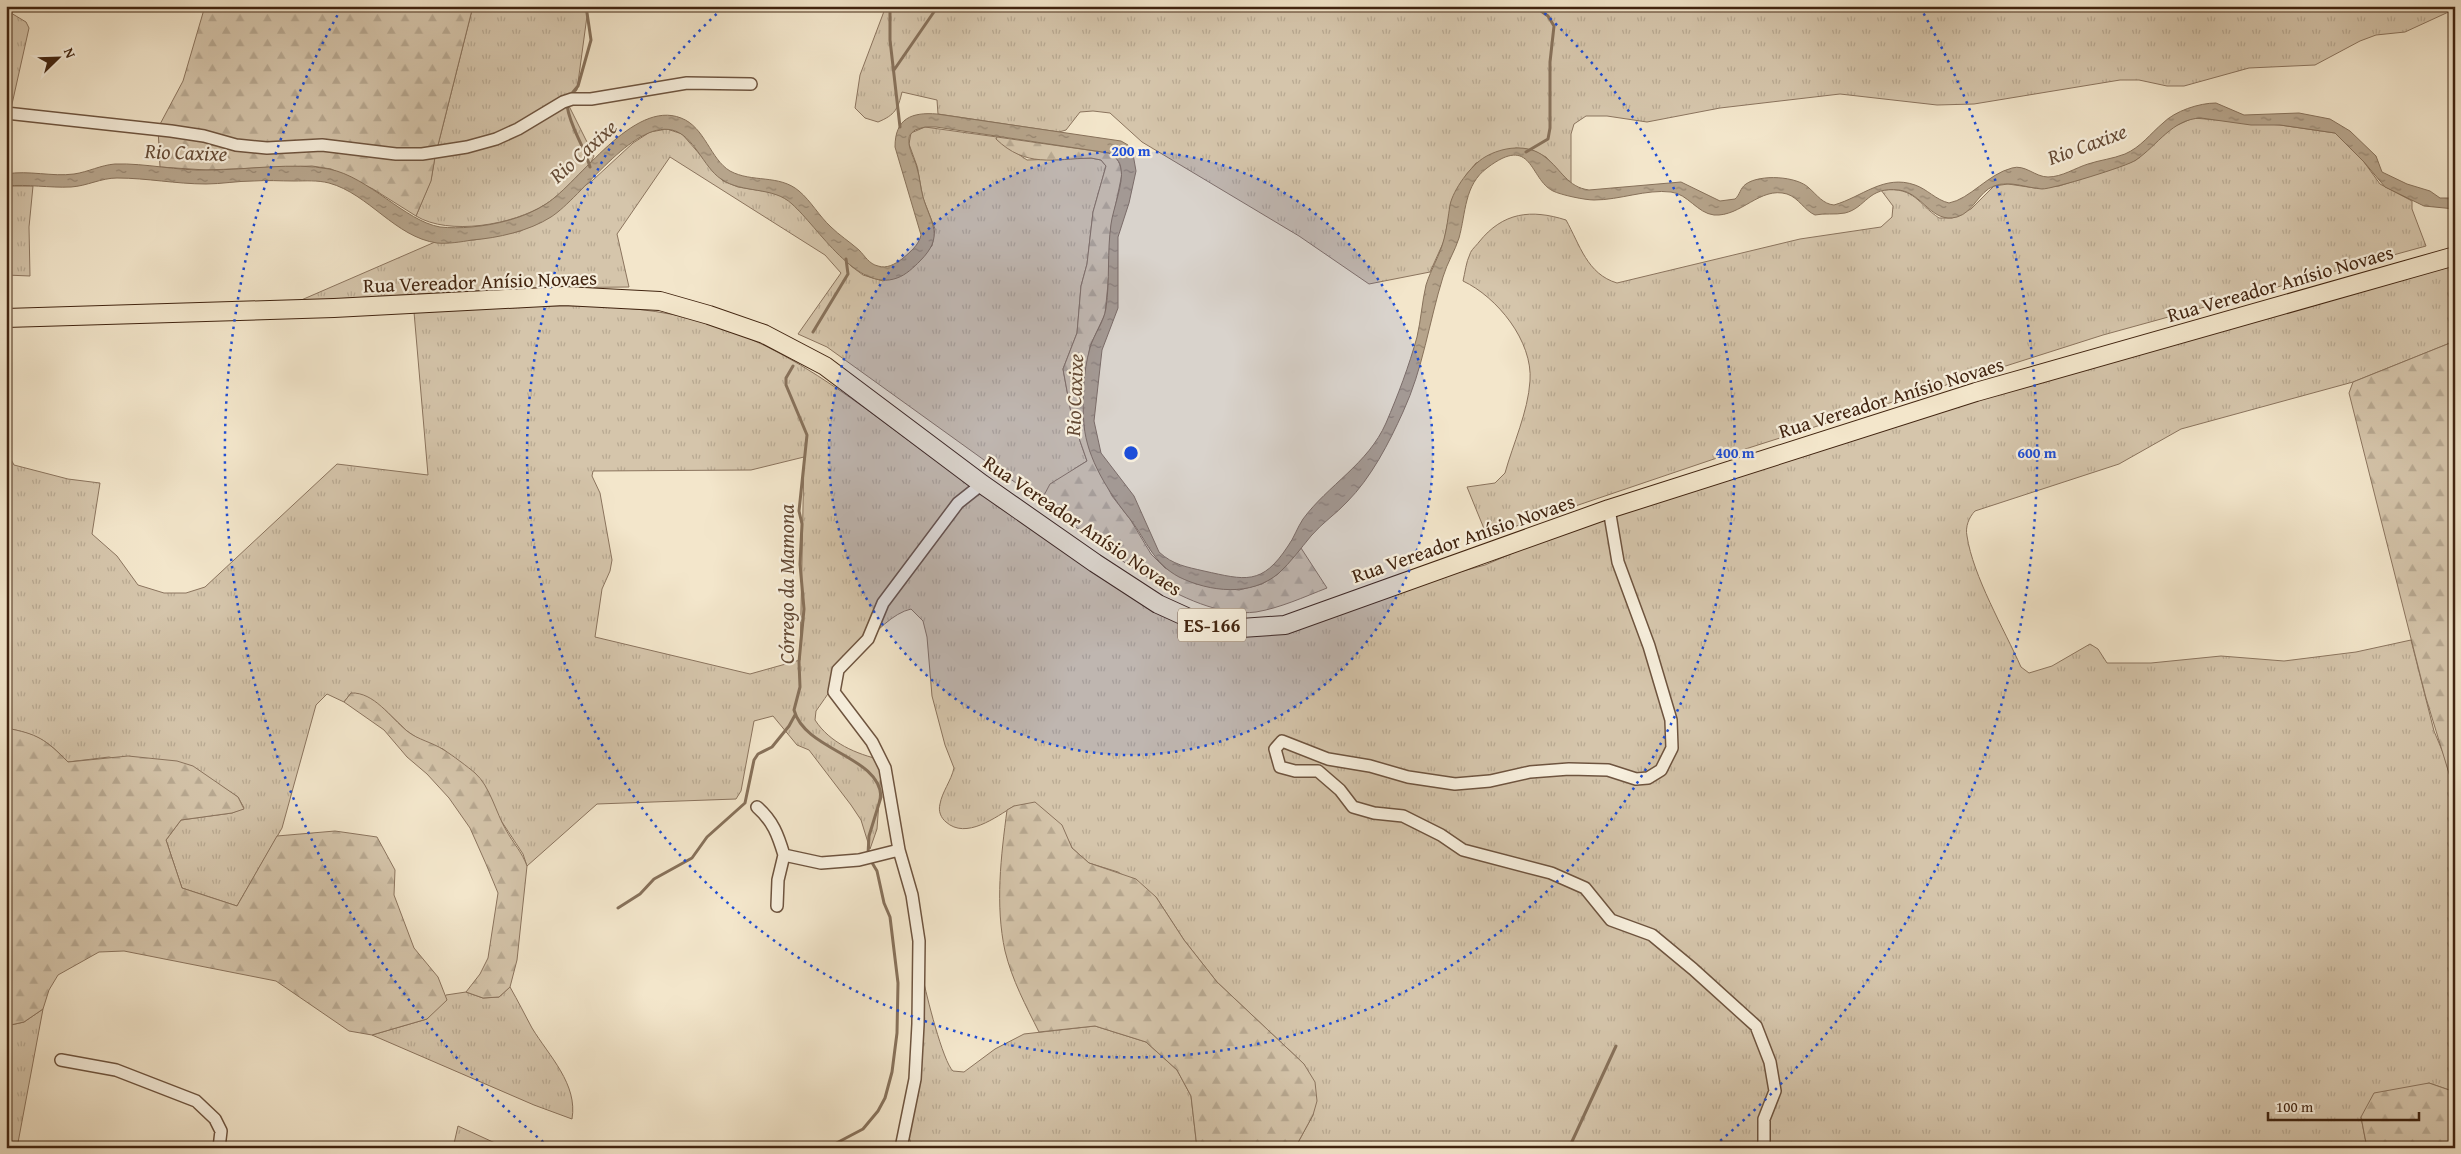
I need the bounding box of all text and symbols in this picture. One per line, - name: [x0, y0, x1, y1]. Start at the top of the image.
- north arrow: [32, 32, 82, 82]
- text: N: [59, 45, 81, 62]
- water label: Rio Caxixe: [541, 112, 624, 191]
- water label: Rio Caxixe: [2042, 115, 2131, 173]
- water label: Rio Caxixe: [143, 135, 228, 169]
- text: 200 m: [1111, 140, 1151, 161]
- street label: Rua Vereador Anísio Novaes: [2163, 237, 2397, 329]
- street label: Rua Vereador Anísio Novaes: [362, 262, 598, 300]
- street label: Rua Vereador Anísio Novaes: [1775, 349, 2007, 445]
- water label: Rio Caxixe: [1057, 353, 1091, 438]
- text: 400 m: [1715, 442, 1755, 463]
- text: 600 m: [2017, 442, 2057, 463]
- centre of rings: [1122, 444, 1140, 462]
- street label: Rua Vereador Anísio Novaes: [978, 448, 1188, 603]
- street label: Rua Vereador Anísio Novaes: [1348, 486, 1578, 590]
- water label: Córrego da Mamona: [771, 504, 802, 664]
- road number: ES-166: [1178, 608, 1246, 642]
- scale bar: [2268, 1089, 2420, 1121]
- text: 100 m: [2276, 1096, 2314, 1117]

